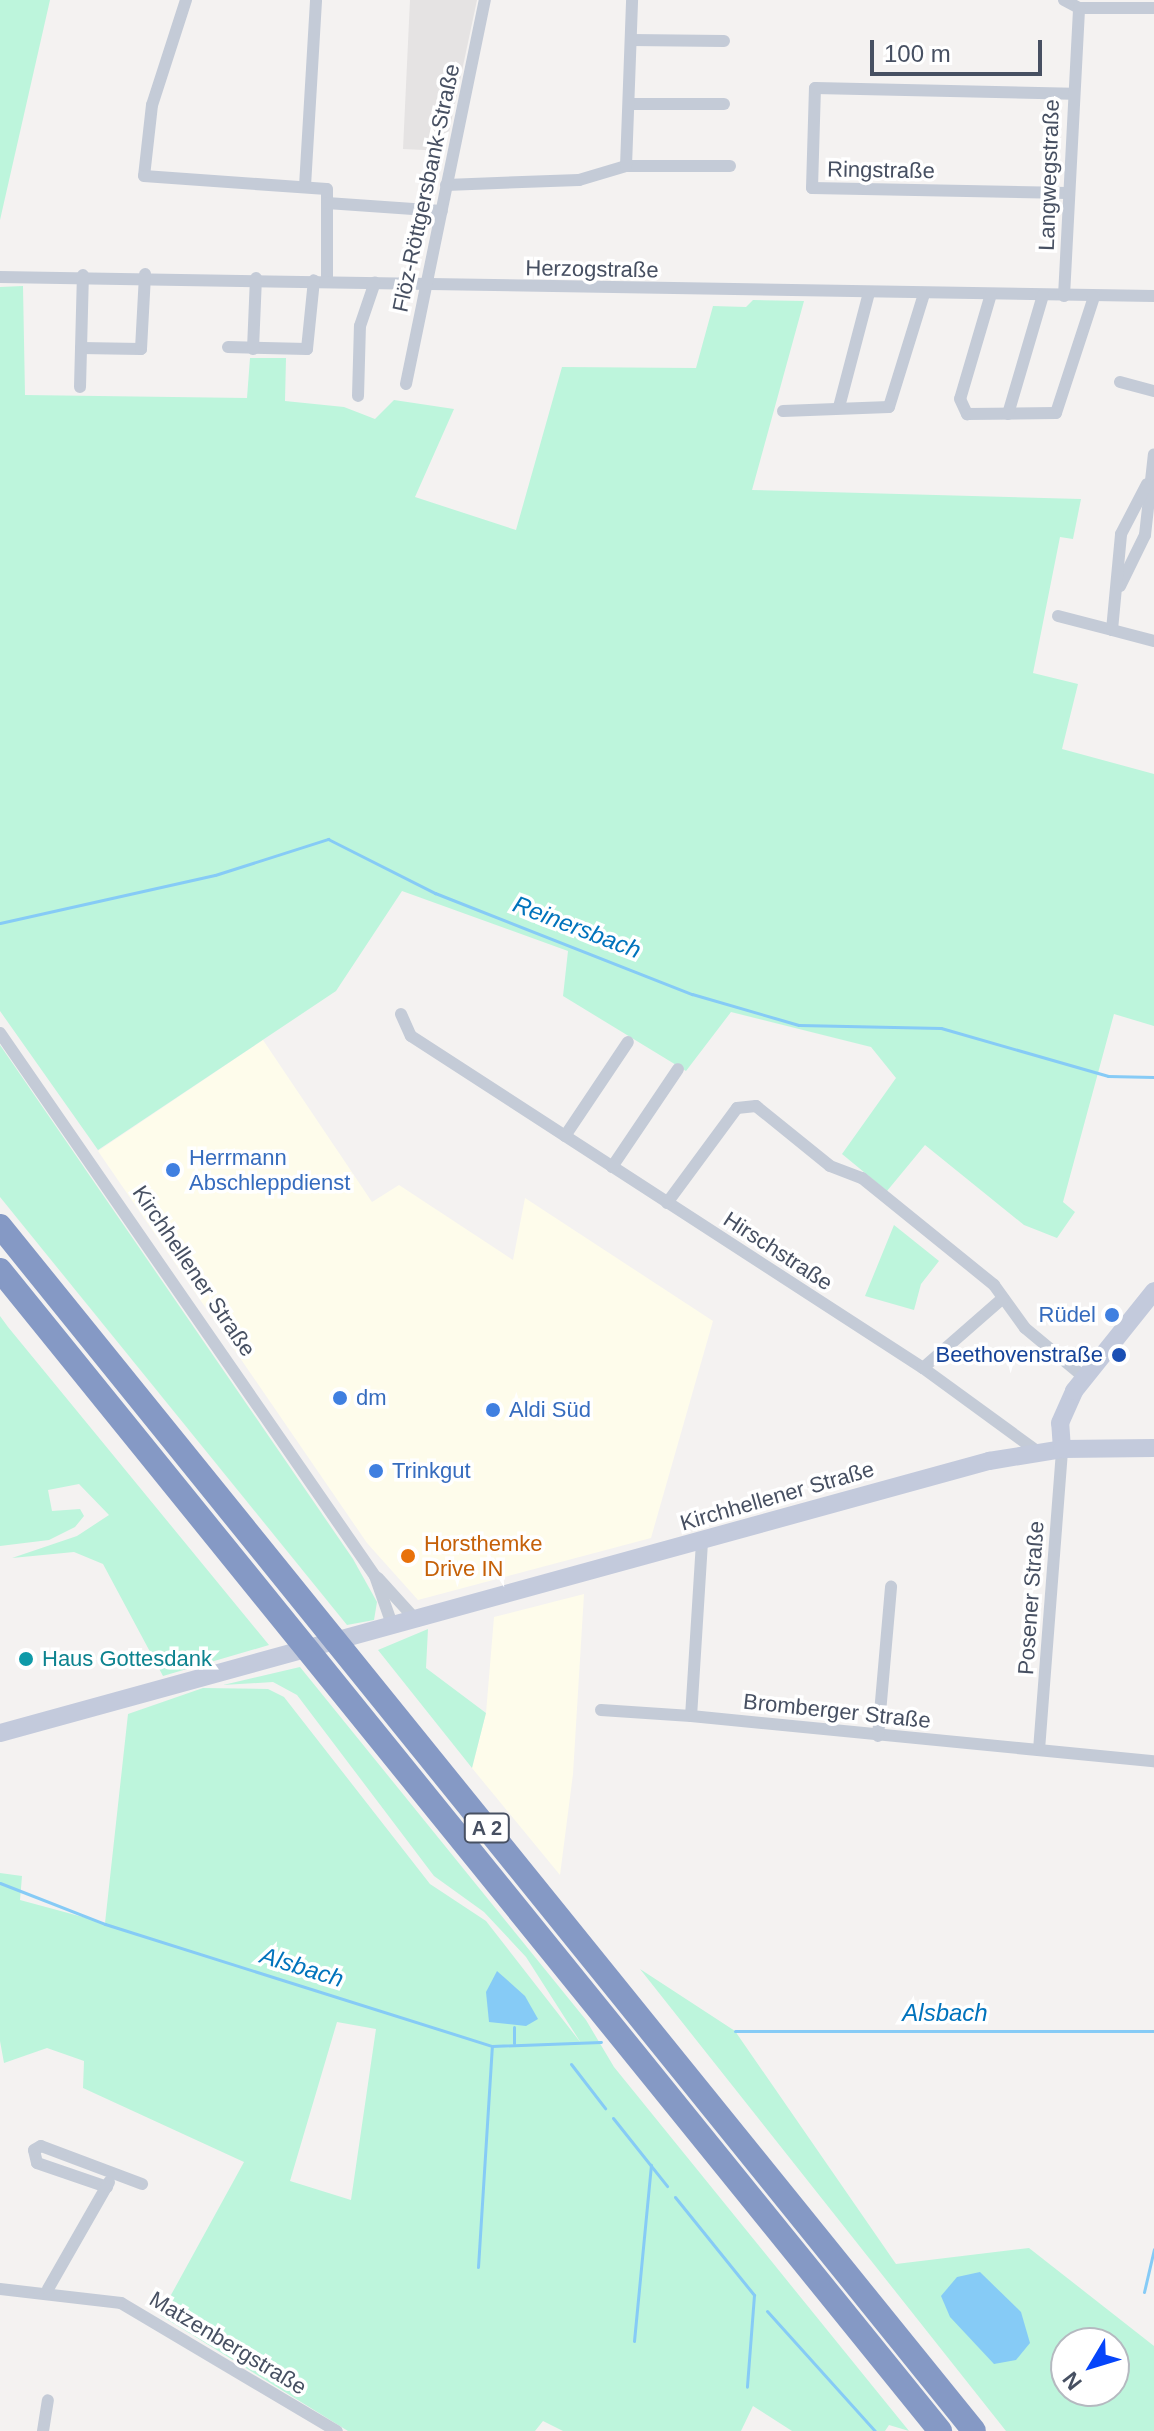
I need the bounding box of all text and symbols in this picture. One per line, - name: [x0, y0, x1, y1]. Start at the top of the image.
- scale bar: [874, 24, 1046, 74]
- text: 100 m: [884, 40, 951, 67]
- street label: Flöz-Röttgersbank-Straße: [387, 61, 465, 315]
- street label: Langwegstraße: [1033, 99, 1065, 251]
- street label: Ringstraße: [827, 156, 935, 184]
- street label: Herzogstraße: [525, 255, 659, 283]
- water label: Reinersbach: [509, 889, 645, 965]
- place label: Herrmann Abschleppdienst: [189, 1144, 350, 1196]
- marker: Herrmann Abschleppdienst: [164, 1161, 182, 1179]
- street label: Kirchhellener Straße: [127, 1180, 261, 1362]
- street label: Hirschstraße: [719, 1206, 837, 1296]
- place label: Rüdel: [1039, 1302, 1096, 1328]
- marker: Rüdel: [1103, 1306, 1121, 1324]
- place label: Beethovenstraße: [935, 1342, 1103, 1368]
- marker: Beethovenstraße: [1110, 1346, 1128, 1364]
- place label: dm: [356, 1385, 387, 1411]
- marker: dm: [331, 1389, 349, 1407]
- place label: Aldi Süd: [509, 1397, 591, 1423]
- marker: Aldi Süd: [484, 1401, 502, 1419]
- street label: Kirchhellener Straße: [677, 1456, 877, 1536]
- place label: Trinkgut: [392, 1458, 471, 1484]
- marker: Trinkgut: [367, 1462, 385, 1480]
- street label: Posener Straße: [1012, 1520, 1050, 1676]
- place label: Horsthemke Drive IN: [424, 1530, 543, 1582]
- marker: Horsthemke Drive IN: [399, 1547, 417, 1565]
- place label: Haus Gottesdank: [42, 1646, 212, 1672]
- marker: Haus Gottesdank: [17, 1650, 35, 1668]
- street label: Bromberger Straße: [742, 1688, 932, 1734]
- road number: A 2: [463, 1812, 511, 1844]
- water label: Alsbach: [257, 1941, 347, 1993]
- water label: Alsbach: [902, 1999, 988, 2027]
- street label: Matzenbergstraße: [145, 2286, 311, 2400]
- north arrow: [1050, 2327, 1130, 2407]
- text: N: [1058, 2367, 1087, 2395]

